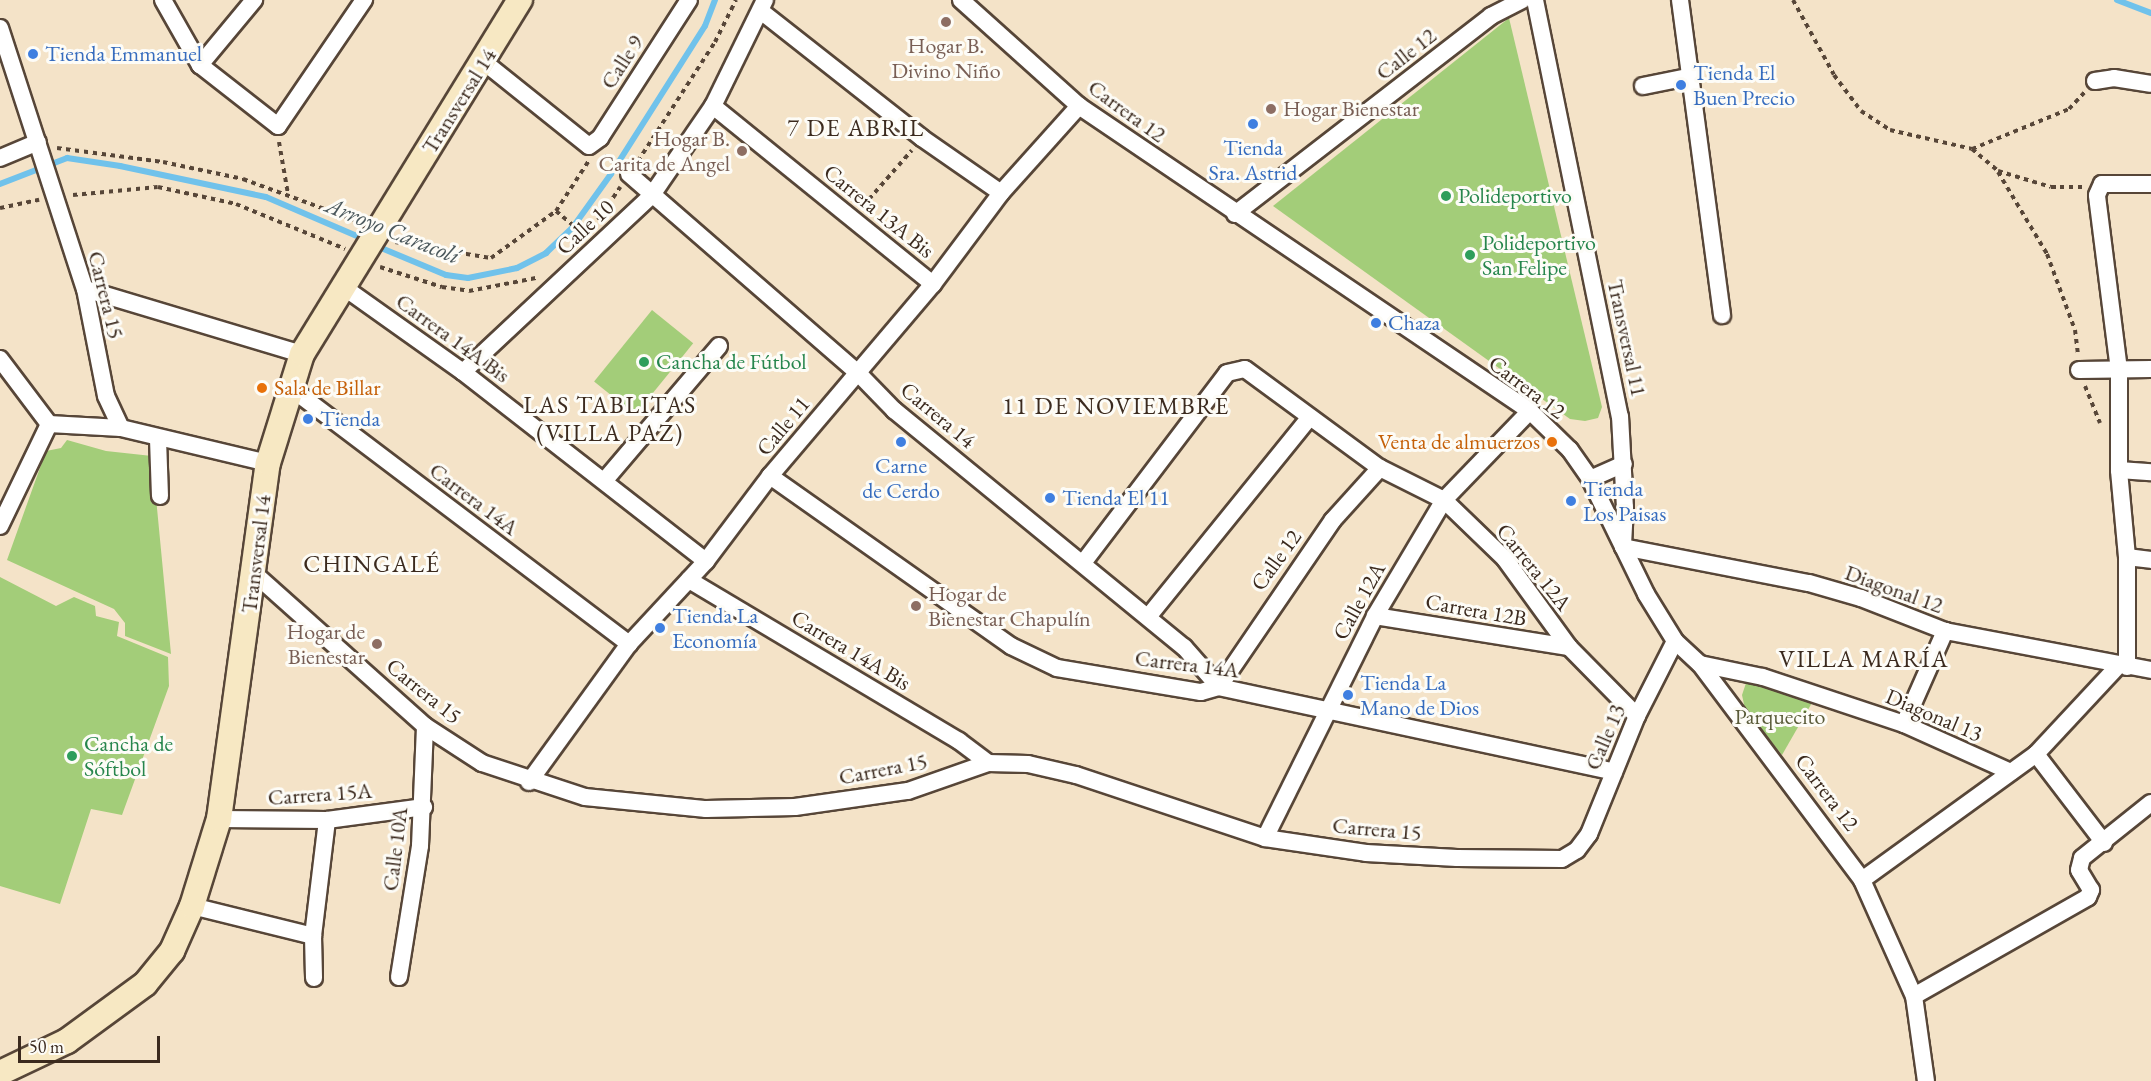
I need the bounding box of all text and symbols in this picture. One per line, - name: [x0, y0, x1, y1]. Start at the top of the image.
- marker: Hogar B. Divino Niño: [939, 15, 953, 29]
- street label: Calle 12: [1371, 22, 1441, 86]
- street label: Calle 9: [595, 30, 649, 94]
- place label: Hogar B. Divino Niño: [891, 32, 1001, 84]
- place label: Tienda Emmanuel: [45, 41, 202, 67]
- street label: Transversal 14: [416, 44, 502, 158]
- marker: Tienda Emmanuel: [26, 47, 40, 61]
- place label: Tienda El Buen Precio: [1693, 59, 1795, 110]
- street label: Carrera 12: [1083, 74, 1171, 148]
- marker: Tienda El Buen Precio: [1674, 78, 1688, 92]
- place label: Hogar Bienestar: [1283, 96, 1419, 122]
- marker: Hogar Bienestar: [1264, 102, 1278, 116]
- district label: 7 DE ABRIL: [787, 114, 925, 142]
- marker: Tienda Sra. Astrid: [1246, 117, 1260, 131]
- place label: Hogar B. Carita de Angel: [598, 125, 730, 176]
- place label: Tienda Sra. Astrid: [1209, 134, 1297, 186]
- marker: Hogar B. Carita de Angel: [735, 144, 749, 158]
- street label: Carrera 13A Bis: [818, 158, 940, 264]
- place label: Polideportivo: [1458, 183, 1572, 209]
- marker: Polideportivo: [1439, 189, 1453, 203]
- water label: Arroyo Caracolí: [322, 190, 464, 270]
- street label: Calle 10: [551, 194, 619, 260]
- place label: Polideportivo San Felipe: [1482, 229, 1596, 280]
- street label: Carrera 15: [82, 248, 130, 342]
- marker: Polideportivo San Felipe: [1463, 248, 1477, 262]
- street label: Transversal 11: [1602, 277, 1652, 399]
- street label: Carrera 14A Bis: [391, 288, 515, 388]
- place label: Chaza: [1388, 310, 1440, 336]
- marker: Chaza: [1369, 316, 1383, 330]
- place label: Cancha de Fútbol: [656, 349, 807, 375]
- street label: Carrera 12: [1483, 350, 1571, 424]
- marker: Cancha de Fútbol: [637, 355, 651, 369]
- place label: Sala de Billar: [274, 375, 381, 401]
- street label: Carrera 14: [895, 376, 981, 454]
- marker: Sala de Billar: [255, 381, 269, 395]
- district label: LAS TABLITAS (VILLA PAZ): [523, 391, 697, 447]
- street label: Calle 11: [751, 391, 815, 461]
- district label: 11 DE NOVIEMBRE: [1002, 392, 1230, 420]
- place label: Tienda: [320, 406, 380, 432]
- marker: Tienda: [301, 412, 315, 426]
- place label: Venta de almuerzos: [1378, 429, 1540, 455]
- marker: Carne de Cerdo: [894, 435, 908, 449]
- marker: Venta de almuerzos: [1545, 435, 1559, 449]
- place label: Carne de Cerdo: [862, 452, 940, 504]
- street label: Carrera 14A: [424, 457, 524, 541]
- place label: Tienda Los Paisas: [1583, 475, 1666, 526]
- place label: Tienda El 11: [1062, 485, 1170, 511]
- marker: Tienda El 11: [1043, 491, 1057, 505]
- street label: Transversal 14: [236, 493, 276, 615]
- marker: Tienda Los Paisas: [1564, 494, 1578, 508]
- street label: Carrera 12A: [1491, 518, 1577, 616]
- street label: Calle 12: [1245, 524, 1307, 596]
- district label: CHINGALÉ: [303, 550, 441, 578]
- street label: Calle 12A: [1327, 558, 1391, 644]
- street label: Diagonal 12: [1841, 559, 1947, 619]
- place label: Hogar de Bienestar Chapulín: [928, 580, 1091, 632]
- street label: Carrera 12B: [1423, 588, 1529, 632]
- marker: Hogar de Bienestar Chapulín: [909, 599, 923, 613]
- place label: Tienda La Economía: [672, 602, 758, 654]
- street label: Carrera 14A Bis: [787, 604, 915, 696]
- place label: Hogar de Bienestar: [286, 618, 365, 670]
- marker: Tienda La Economía: [653, 621, 667, 635]
- marker: Hogar de Bienestar: [370, 637, 384, 651]
- street label: Carrera 14A: [1134, 645, 1240, 683]
- district label: VILLA MARÍA: [1779, 645, 1949, 673]
- street label: Carrera 15: [381, 653, 467, 729]
- place label: Tienda La Mano de Dios: [1360, 669, 1479, 720]
- street label: Diagonal 13: [1882, 683, 1986, 747]
- marker: Tienda La Mano de Dios: [1341, 688, 1355, 702]
- street label: Calle 13: [1579, 700, 1631, 774]
- park label: Parquecito: [1735, 704, 1825, 730]
- place label: Cancha de Sóftbol: [84, 730, 173, 782]
- street label: Carrera 15: [837, 748, 929, 790]
- street label: Carrera 12: [1790, 748, 1864, 836]
- marker: Cancha de Sóftbol: [65, 749, 79, 763]
- street label: Carrera 15A: [267, 777, 373, 811]
- street label: Calle 10A: [377, 806, 413, 892]
- street label: Carrera 15: [1331, 812, 1423, 846]
- scale bar: [21, 1024, 164, 1062]
- text: 50 m: [29, 1035, 64, 1058]

